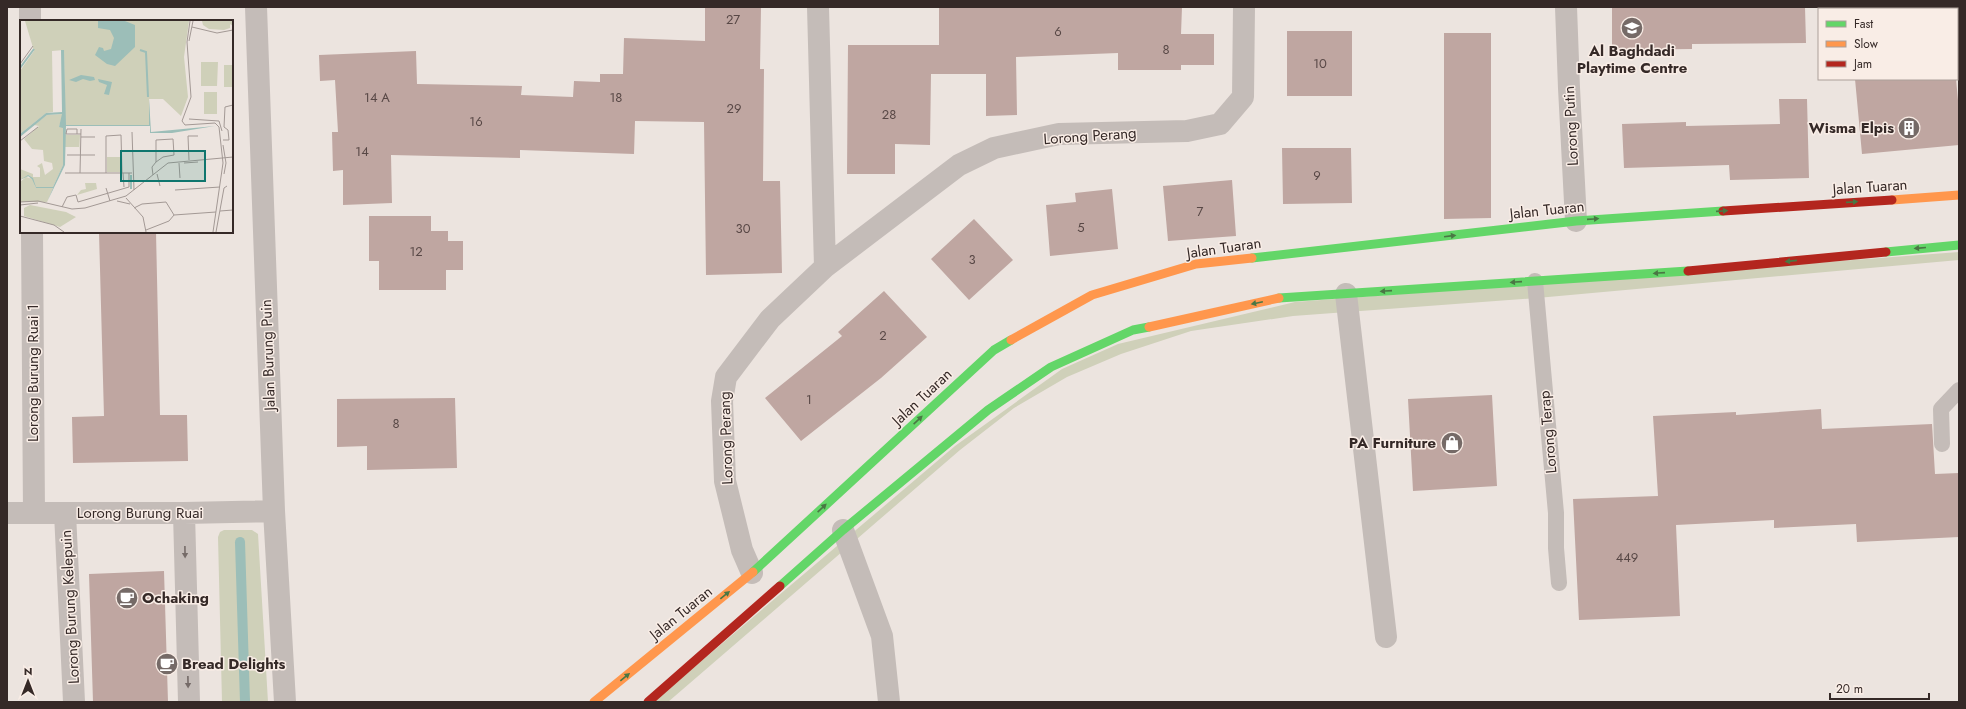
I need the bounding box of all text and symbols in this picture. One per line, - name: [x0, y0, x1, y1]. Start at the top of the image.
- legend: [1818, 8, 1958, 80]
- house number: 27: [726, 10, 740, 29]
- school or university icon: Al Baghdadi Playtime Centre: [1619, 15, 1645, 41]
- text: Fast: [1854, 15, 1873, 33]
- inset map: [20, 20, 233, 233]
- house number: 6: [1054, 22, 1062, 41]
- text: Slow: [1854, 35, 1879, 53]
- house number: 8: [1162, 40, 1170, 59]
- place label: Al Baghdadi Playtime Centre: [1577, 40, 1688, 79]
- house number: 10: [1313, 54, 1327, 73]
- text: Jam: [1852, 55, 1872, 73]
- street label: Lorong Putin: [1558, 85, 1584, 167]
- house number: 14 A: [364, 88, 390, 107]
- house number: 18: [610, 88, 622, 107]
- house number: 29: [727, 99, 741, 118]
- house number: 28: [882, 105, 896, 124]
- house number: 16: [469, 112, 483, 131]
- building icon: Wisma Elpis: [1896, 115, 1922, 141]
- place label: Wisma Elpis: [1809, 117, 1894, 139]
- street label: Lorong Perang: [1043, 122, 1137, 150]
- house number: 14: [355, 142, 369, 161]
- house number: 9: [1313, 166, 1321, 185]
- street label: Jalan Tuaran: [1830, 173, 1908, 201]
- street label: Jalan Tuaran: [1507, 195, 1585, 225]
- one-way arrow: [1846, 199, 1858, 206]
- house number: 7: [1197, 202, 1204, 221]
- one-way arrow: [1716, 207, 1728, 214]
- one-way arrow: [1587, 216, 1599, 223]
- house number: 5: [1077, 218, 1085, 237]
- house number: 30: [736, 219, 751, 238]
- street label: Jalan Tuaran: [1183, 232, 1263, 264]
- one-way arrow: [1444, 233, 1456, 239]
- house number: 12: [409, 242, 423, 261]
- one-way arrow: [1914, 245, 1926, 252]
- house number: 3: [968, 250, 976, 269]
- one-way arrow: [1785, 258, 1797, 264]
- one-way arrow: [1653, 269, 1665, 276]
- one-way arrow: [1510, 278, 1522, 285]
- one-way arrow: [1380, 288, 1392, 295]
- street label: Jalan Burung Puin: [255, 299, 281, 413]
- one-way arrow: [1250, 300, 1263, 306]
- street label: Lorong Burung Ruai 1: [22, 304, 44, 442]
- house number: 2: [879, 326, 887, 345]
- street label: Jalan Tuaran: [886, 363, 957, 432]
- street label: Lorong Terap: [1533, 389, 1563, 474]
- house number: 1: [806, 390, 812, 409]
- street label: Lorong Perang: [713, 391, 739, 485]
- house number: 8: [392, 414, 400, 433]
- one-way arrow: [913, 416, 923, 425]
- shop icon: PA Furniture: [1439, 430, 1465, 456]
- place label: PA Furniture: [1349, 432, 1436, 454]
- street label: Lorong Burung Ruai: [77, 502, 203, 524]
- one-way arrow: [817, 504, 827, 513]
- street label: Lorong Burung Kelepuin: [55, 529, 85, 685]
- one-way arrow: [182, 546, 189, 558]
- house number: 449: [1616, 548, 1638, 567]
- street label: Jalan Tuaran: [643, 581, 717, 646]
- cafe icon: Ochaking: [114, 585, 140, 611]
- place label: Ochaking: [142, 587, 209, 609]
- one-way arrow: [720, 590, 730, 599]
- cafe icon: Bread Delights: [154, 651, 180, 677]
- place label: Bread Delights: [182, 653, 286, 675]
- north arrow: [8, 661, 48, 701]
- text: N: [24, 663, 32, 679]
- one-way arrow: [619, 673, 630, 682]
- scale bar: [1830, 675, 1929, 701]
- one-way arrow: [185, 676, 192, 688]
- text: 20 m: [1836, 680, 1863, 698]

